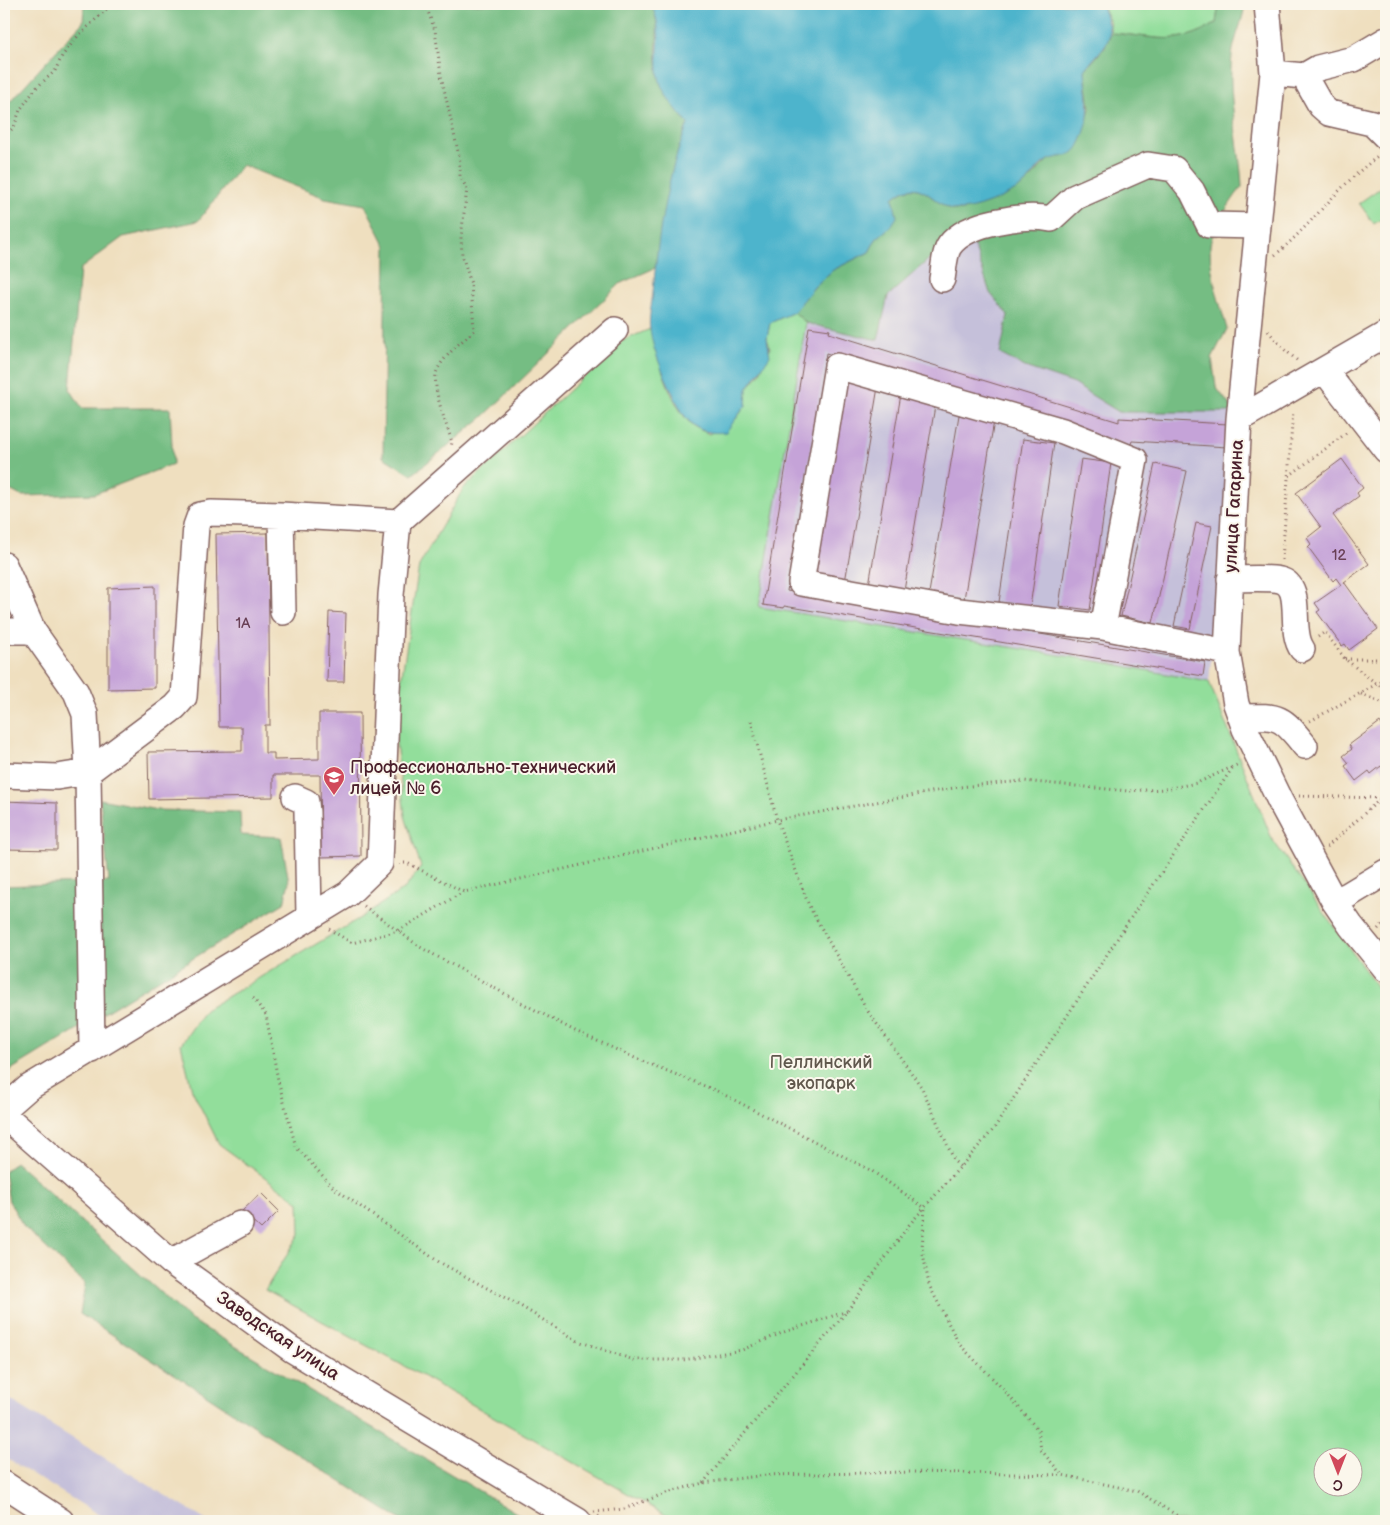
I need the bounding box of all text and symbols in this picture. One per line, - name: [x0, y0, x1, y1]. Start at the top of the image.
- street label: улица Гагарина: [1220, 438, 1248, 573]
- house number: 12: [1332, 546, 1346, 565]
- house number: 1А: [236, 614, 251, 633]
- place label: Профессионально-технический лицей № 6: [350, 757, 616, 799]
- school or university icon: Профессионально-технический лицей № 6: [322, 765, 346, 796]
- park label: Пеллинский экопарк: [770, 1052, 872, 1094]
- street label: Заводская улица: [213, 1287, 344, 1385]
- north arrow: [1312, 1448, 1362, 1498]
- text: С: [1333, 1476, 1343, 1493]

